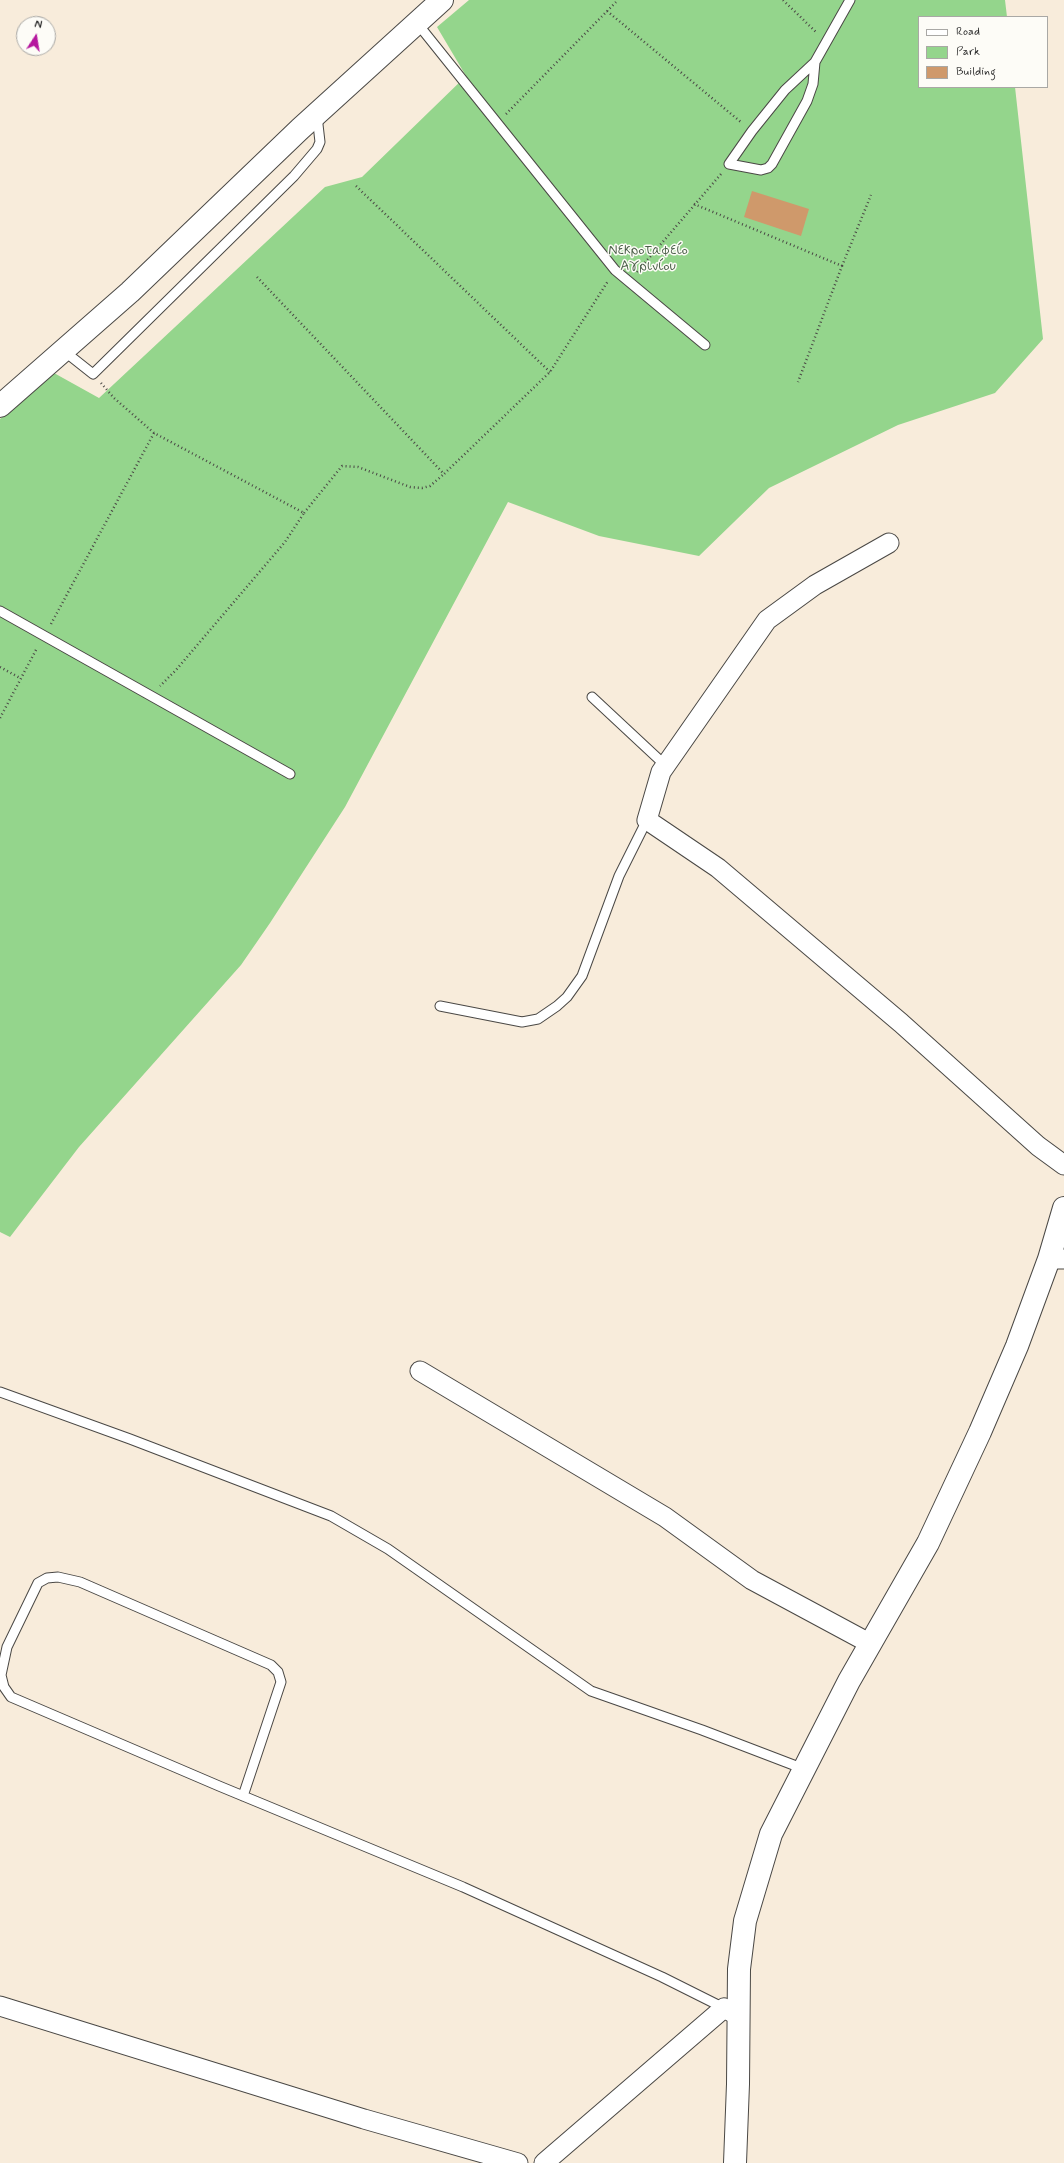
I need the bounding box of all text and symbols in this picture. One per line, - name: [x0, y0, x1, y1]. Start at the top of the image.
- north arrow: [16, 16, 56, 56]
- legend: [918, 16, 1048, 88]
- text: N: [33, 18, 43, 33]
- text: Road: [956, 24, 980, 40]
- text: Park: [956, 44, 980, 60]
- text: Building: [956, 64, 996, 80]
- park label: Νεκροταφείο Αγρινίου: [608, 243, 688, 276]

